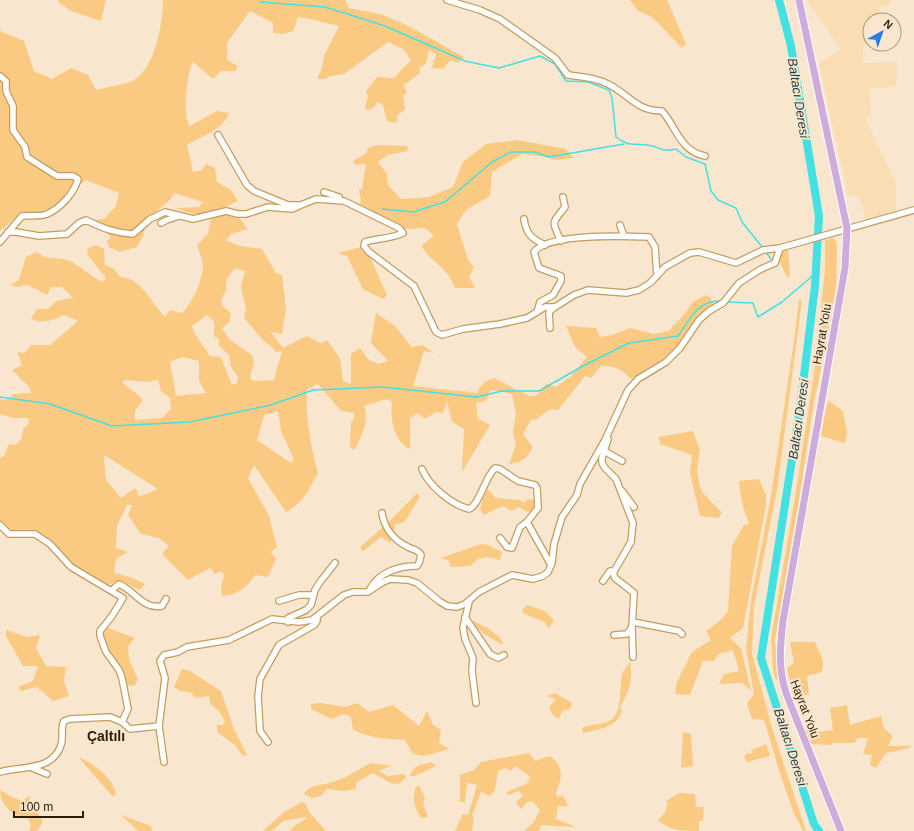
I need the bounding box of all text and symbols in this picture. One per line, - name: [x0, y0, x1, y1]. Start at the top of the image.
- north arrow: [862, 12, 902, 52]
- text: N: [882, 17, 895, 32]
- water label: Baltacı Deresi: [785, 57, 812, 140]
- street label: Hayrat Yolu: [810, 303, 834, 365]
- water label: Baltacı Deresi: [785, 377, 812, 460]
- street label: Hayrat Yolu: [787, 678, 823, 740]
- water label: Baltacı Deresi: [771, 706, 811, 789]
- district label: Çaltılı: [87, 728, 125, 744]
- scale bar: [14, 793, 83, 819]
- text: 100 m: [20, 800, 53, 814]

